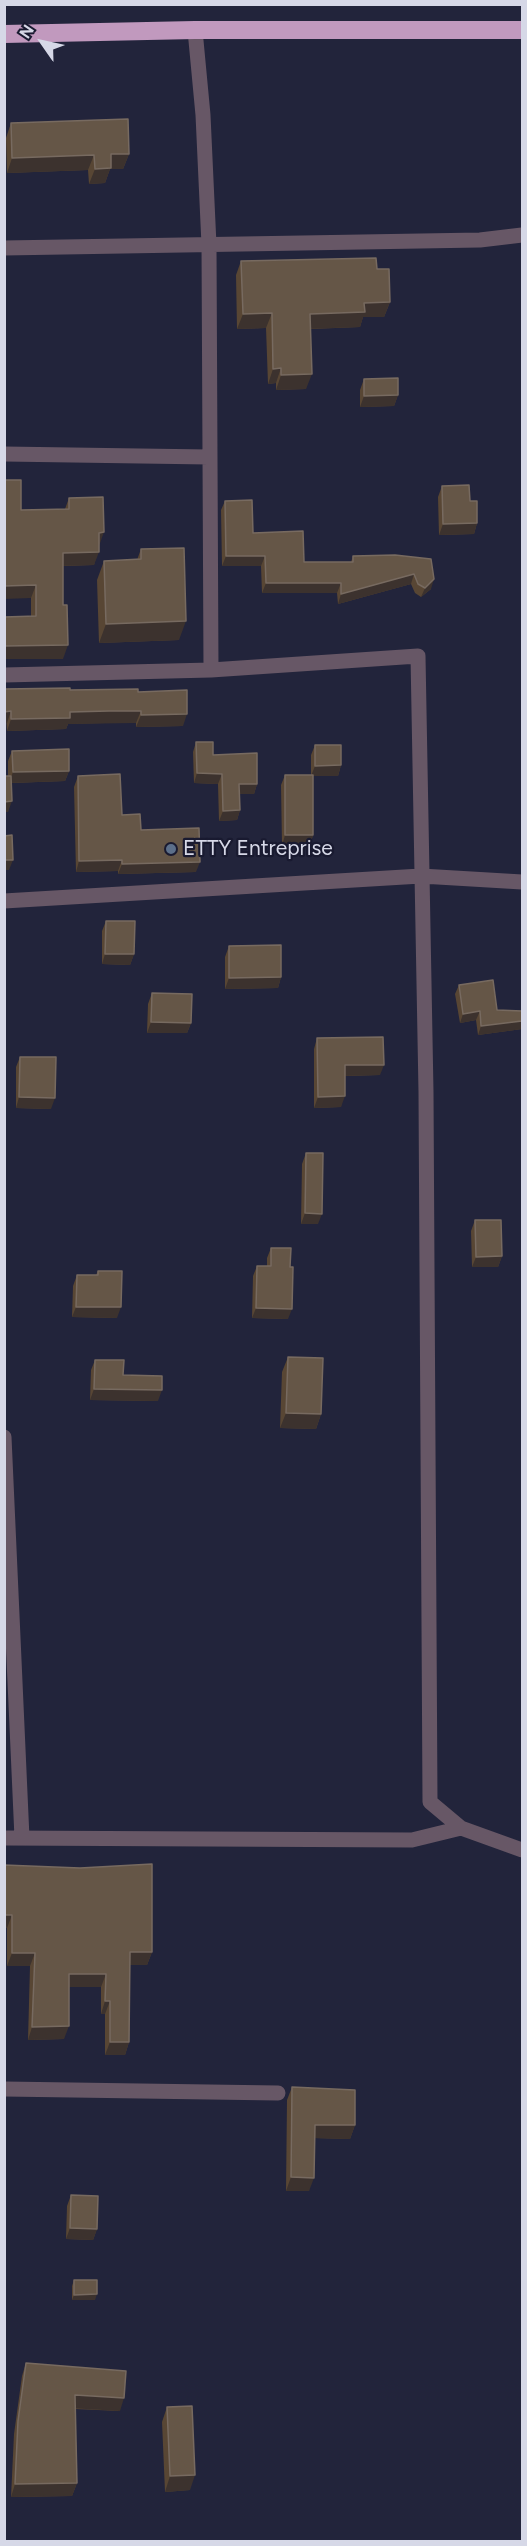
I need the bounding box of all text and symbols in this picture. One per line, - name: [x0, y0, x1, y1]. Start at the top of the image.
- north arrow: [12, 12, 72, 72]
- text: N: [15, 21, 38, 42]
- place label: ETTY Entreprise: [183, 836, 333, 862]
- marker: ETTY Entreprise: [164, 842, 178, 856]

